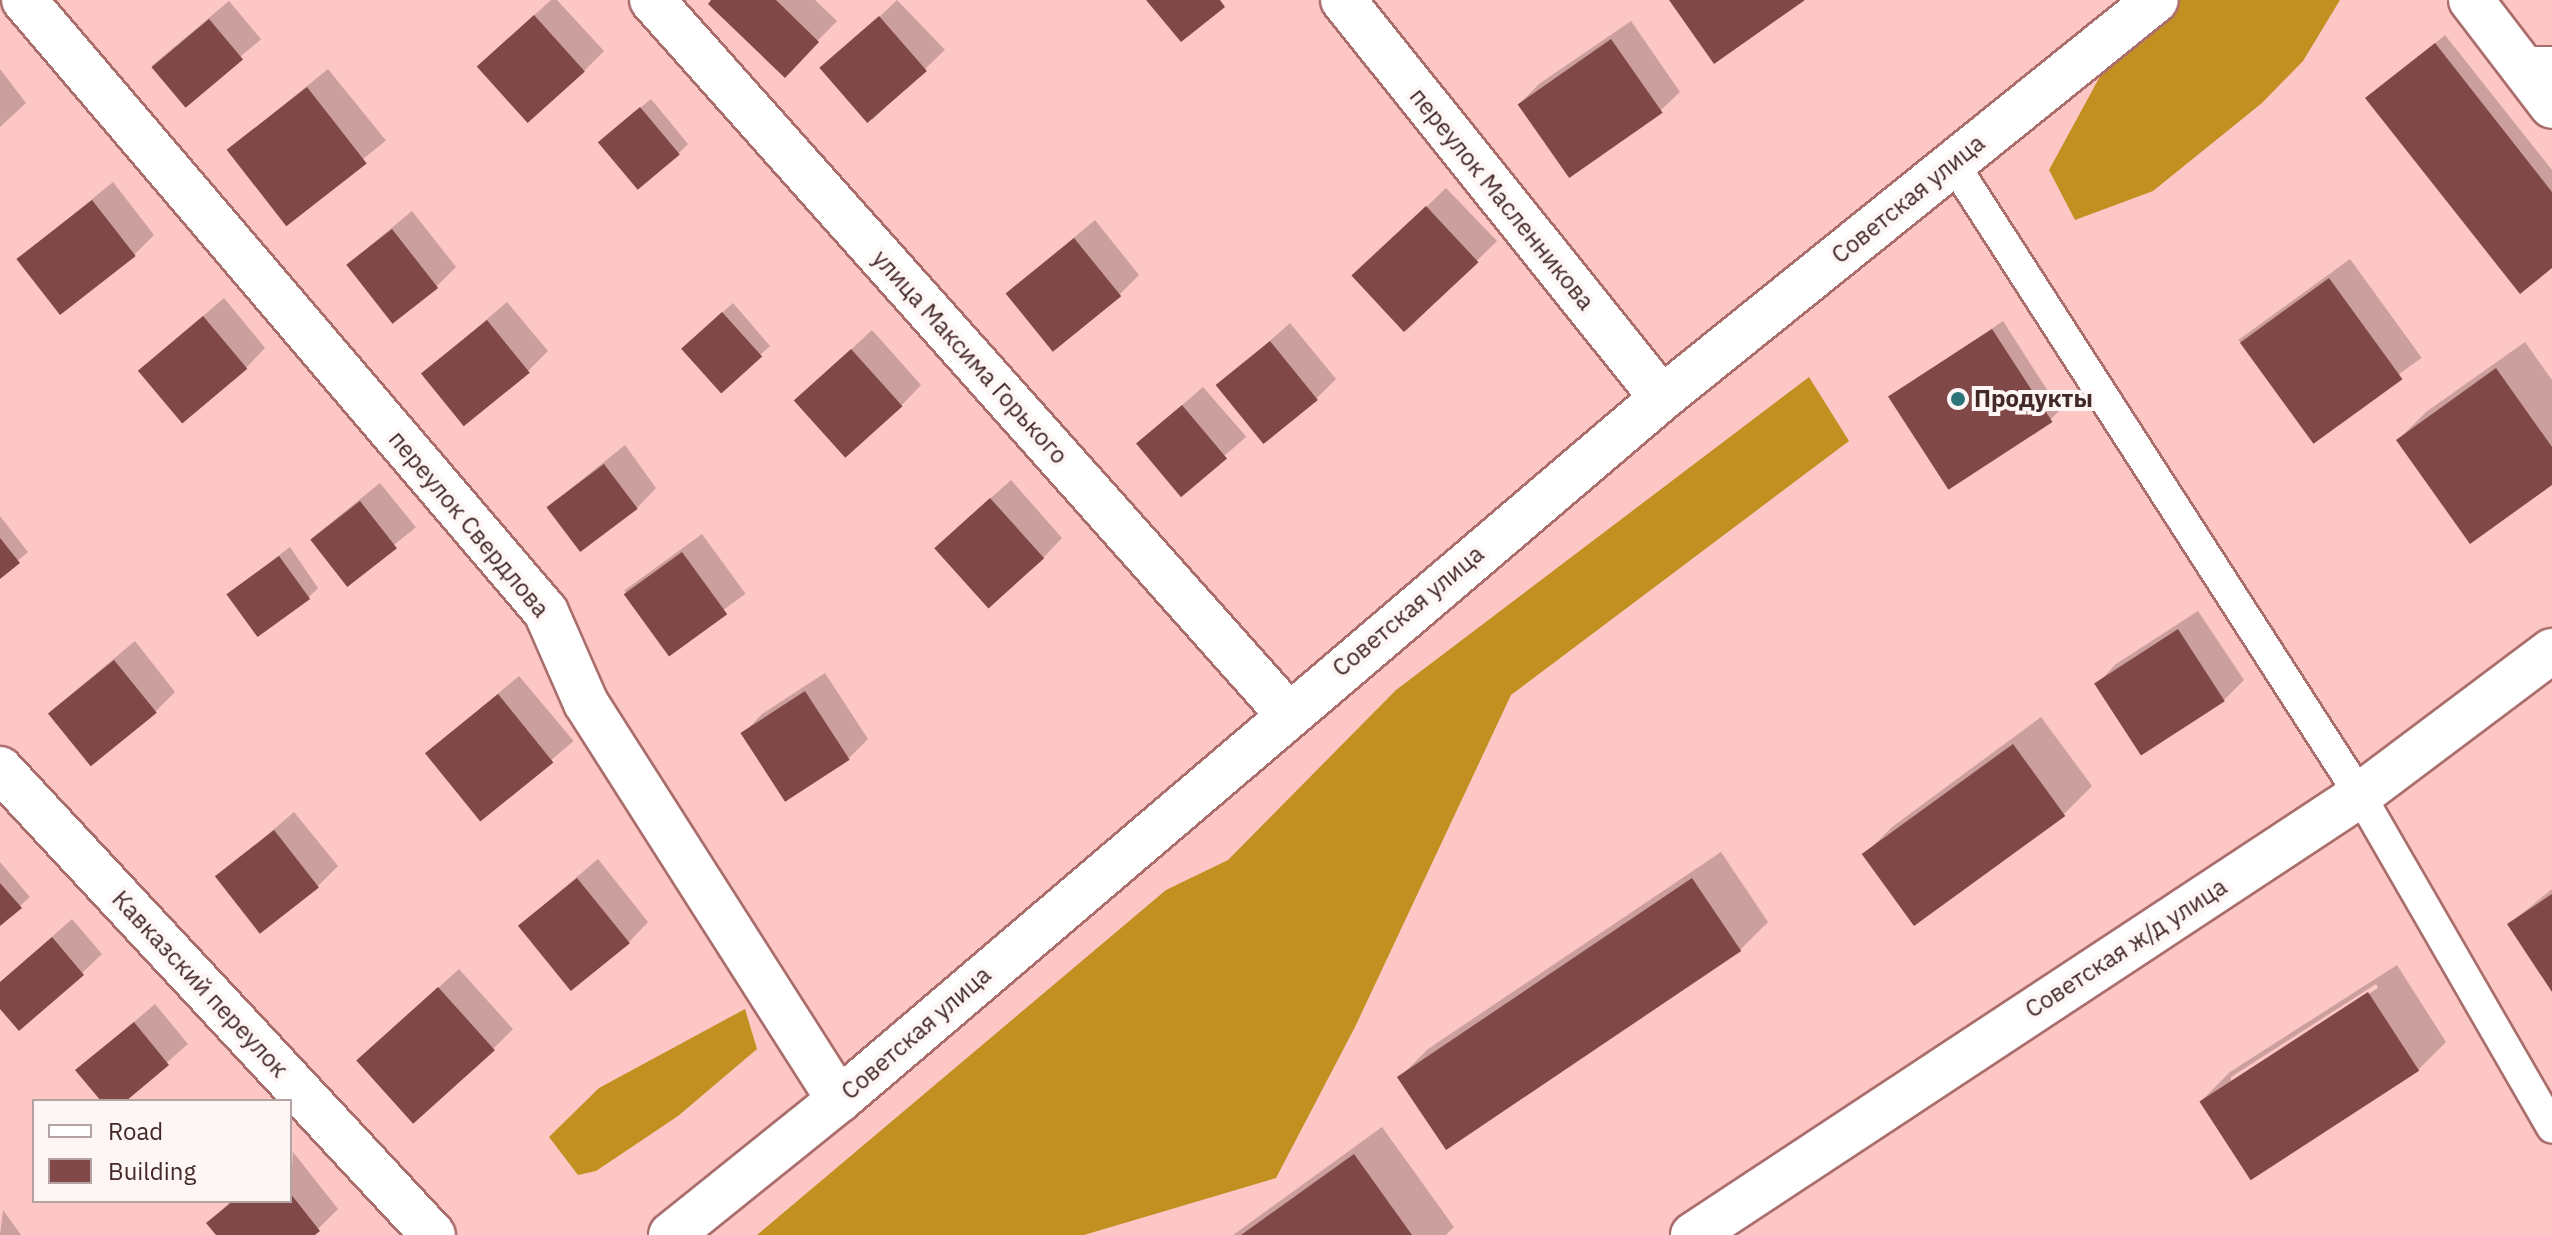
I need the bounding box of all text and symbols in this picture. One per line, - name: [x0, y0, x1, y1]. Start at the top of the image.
- street label: переулок Масленникова: [1404, 82, 1600, 316]
- street label: Советская улица: [1826, 129, 1990, 269]
- street label: улица Максима Горького: [866, 244, 1074, 470]
- place label: Продукты: [1974, 385, 2093, 413]
- marker: Продукты: [1949, 390, 1967, 408]
- street label: переулок Свердлова: [383, 425, 555, 623]
- street label: Советская улица: [1327, 539, 1489, 683]
- street label: Советская ж/д улица: [2020, 872, 2232, 1024]
- street label: Кавказский переулок: [106, 885, 294, 1083]
- street label: Советская улица: [835, 960, 997, 1106]
- legend: [32, 1099, 292, 1203]
- text: Road: [108, 1115, 163, 1147]
- text: Building: [108, 1155, 196, 1187]

